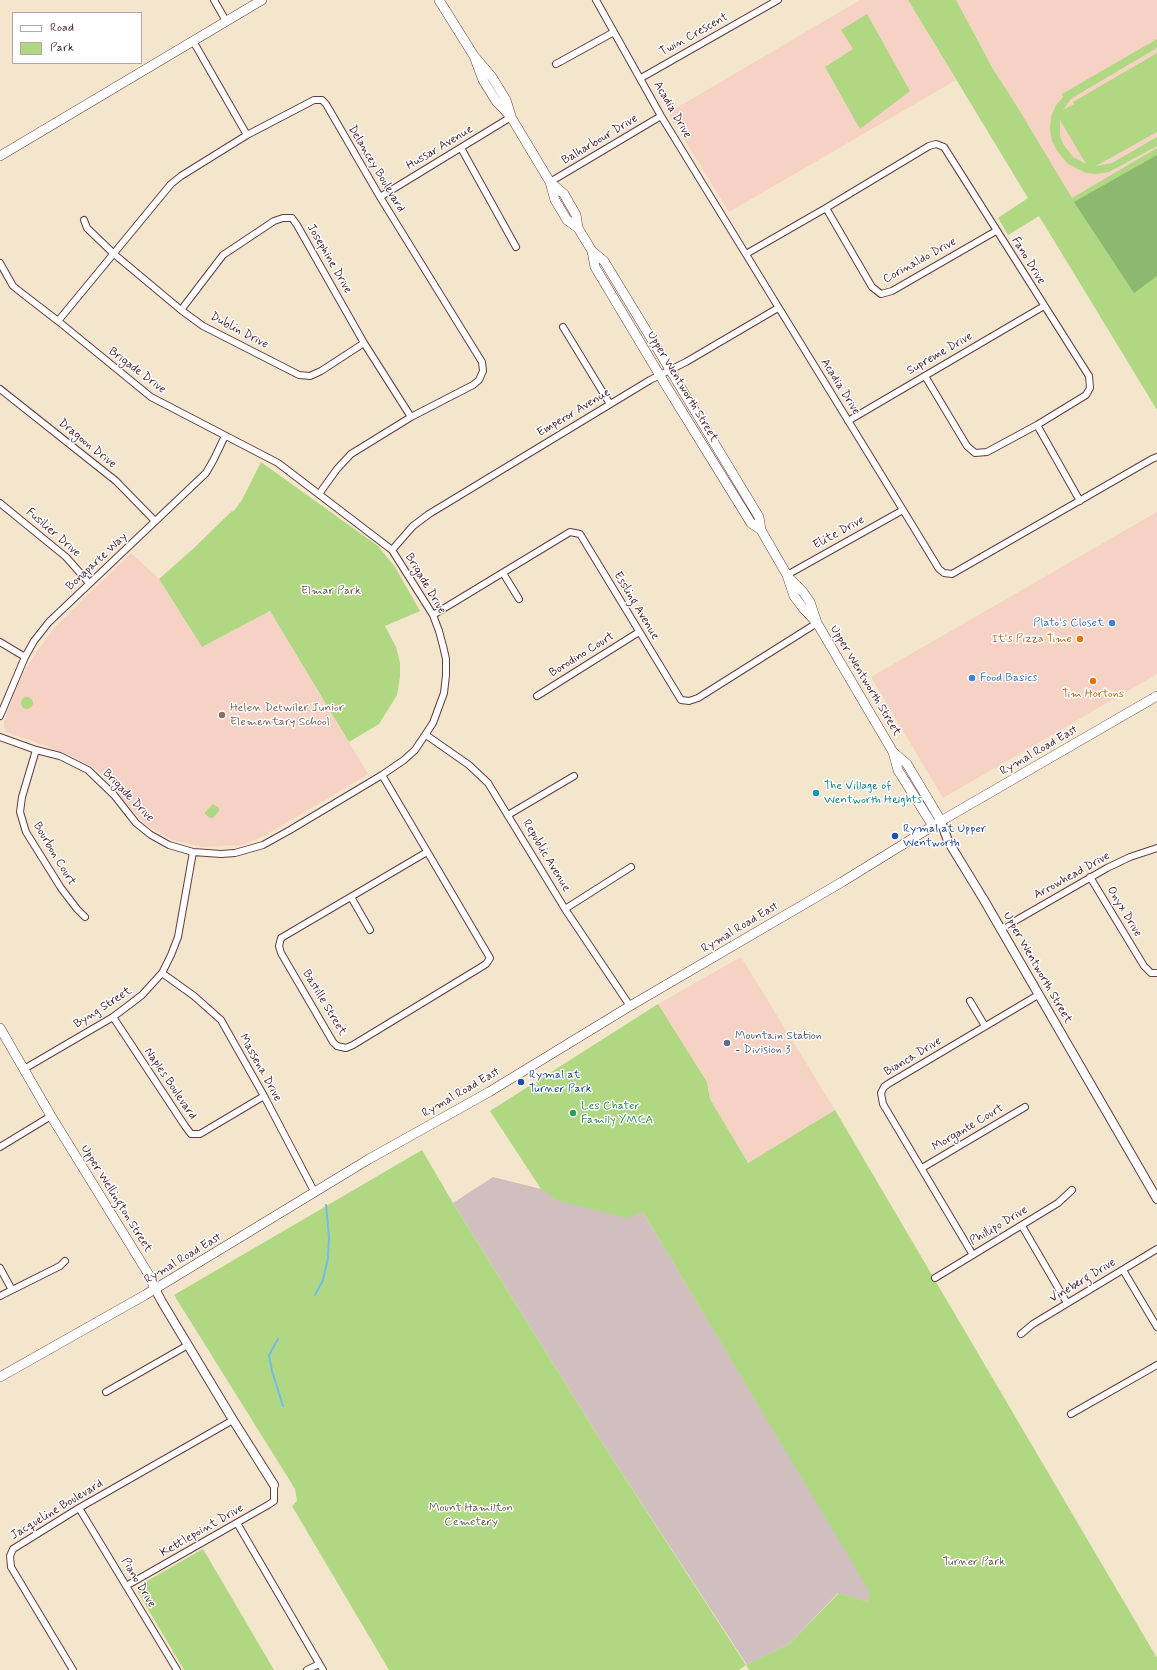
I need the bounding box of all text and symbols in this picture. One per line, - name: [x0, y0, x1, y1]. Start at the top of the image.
- street label: Twin Crescent: [657, 10, 731, 60]
- legend: [12, 12, 142, 64]
- text: Road: [50, 20, 74, 36]
- text: Park: [50, 40, 74, 56]
- street label: Acadia Drive: [650, 79, 694, 141]
- street label: Balharbour Drive: [560, 112, 640, 168]
- street label: Hussar Avenue: [404, 122, 476, 174]
- street label: Delancey Boulevard: [344, 123, 408, 215]
- street label: Josephine Drive: [303, 222, 355, 296]
- street label: Corinaldo Drive: [881, 235, 959, 287]
- street label: Fano Drive: [1008, 235, 1048, 287]
- street label: Dublin Drive: [208, 310, 270, 352]
- street label: Upper Wentworth Street: [643, 329, 721, 445]
- street label: Supreme Drive: [905, 329, 975, 379]
- street label: Brigade Drive: [105, 345, 169, 397]
- street label: Acadia Drive: [817, 356, 863, 418]
- street label: Emperor Avenue: [535, 386, 613, 440]
- street label: Dragoon Drive: [55, 416, 119, 472]
- street label: Fusilier Drive: [23, 505, 83, 561]
- street label: Elite Drive: [811, 513, 867, 553]
- street label: Bonaparte Way: [63, 530, 131, 594]
- street label: Brigade Drive: [401, 551, 449, 617]
- street label: Essling Avenue: [610, 569, 662, 643]
- park label: Elmar Park: [301, 584, 361, 598]
- place label: Plato's Closet: [1033, 616, 1104, 630]
- marker: Plato's Closet: [1107, 618, 1117, 628]
- street label: Upper Wentworth Street: [826, 623, 904, 739]
- street label: Borodino Court: [547, 629, 617, 681]
- place label: It's Pizza Time: [992, 632, 1072, 646]
- marker: It's Pizza Time: [1075, 634, 1085, 644]
- place label: Food Basics: [980, 671, 1037, 685]
- marker: Food Basics: [967, 673, 977, 683]
- marker: Tim Hortons: [1088, 676, 1098, 686]
- place label: Tim Hortons: [1062, 687, 1124, 701]
- place label: Helen Detwiler Junior Elementary School: [230, 701, 344, 729]
- marker: Helen Detwiler Junior Elementary School: [217, 710, 227, 720]
- street label: Rymal Road East: [998, 723, 1080, 779]
- street label: Brigade Drive: [99, 767, 157, 825]
- place label: The Village of Wentworth Heights: [824, 779, 922, 807]
- marker: The Village of Wentworth Heights: [811, 788, 821, 798]
- street label: Republic Avenue: [519, 817, 573, 895]
- street label: Bourbon Court: [29, 820, 79, 888]
- place label: Rymal at Upper Wentworth: [903, 822, 986, 850]
- marker: Rymal at Upper Wentworth: [890, 831, 900, 841]
- street label: Arrowhead Drive: [1031, 849, 1113, 903]
- street label: Onyx Drive: [1103, 884, 1145, 940]
- street label: Rymal Road East: [699, 899, 781, 957]
- street label: Upper Wentworth Street: [999, 910, 1075, 1026]
- street label: Bastille Street: [299, 968, 349, 1038]
- street label: Byng Street: [71, 984, 135, 1032]
- place label: Mountain Station - Division 3: [735, 1029, 822, 1057]
- street label: Massena Drive: [236, 1032, 284, 1104]
- street label: Bianca Drive: [882, 1034, 944, 1080]
- marker: Mountain Station - Division 3: [722, 1038, 732, 1048]
- street label: Naples Boulevard: [141, 1045, 199, 1123]
- street label: Rymal Road East: [420, 1065, 502, 1121]
- place label: Rymal at Turner Park: [529, 1068, 592, 1096]
- marker: Rymal at Turner Park: [516, 1077, 526, 1087]
- place label: Les Chater Family YMCA: [581, 1099, 653, 1127]
- street label: Morgante Court: [930, 1101, 1006, 1155]
- marker: Les Chater Family YMCA: [568, 1108, 578, 1118]
- street label: Upper Wellington Street: [77, 1143, 155, 1255]
- street label: Phillipo Drive: [967, 1203, 1031, 1249]
- street label: Rymal Road East: [142, 1230, 224, 1288]
- street label: Vineberg Drive: [1047, 1256, 1119, 1306]
- street label: Jacqueline Boulevard: [8, 1477, 106, 1543]
- street label: Kettlepoint Drive: [158, 1501, 246, 1561]
- park label: Mount Hamilton Cemetery: [429, 1501, 513, 1529]
- street label: Piano Drive: [117, 1555, 159, 1611]
- park label: Turner Park: [943, 1555, 1005, 1569]

